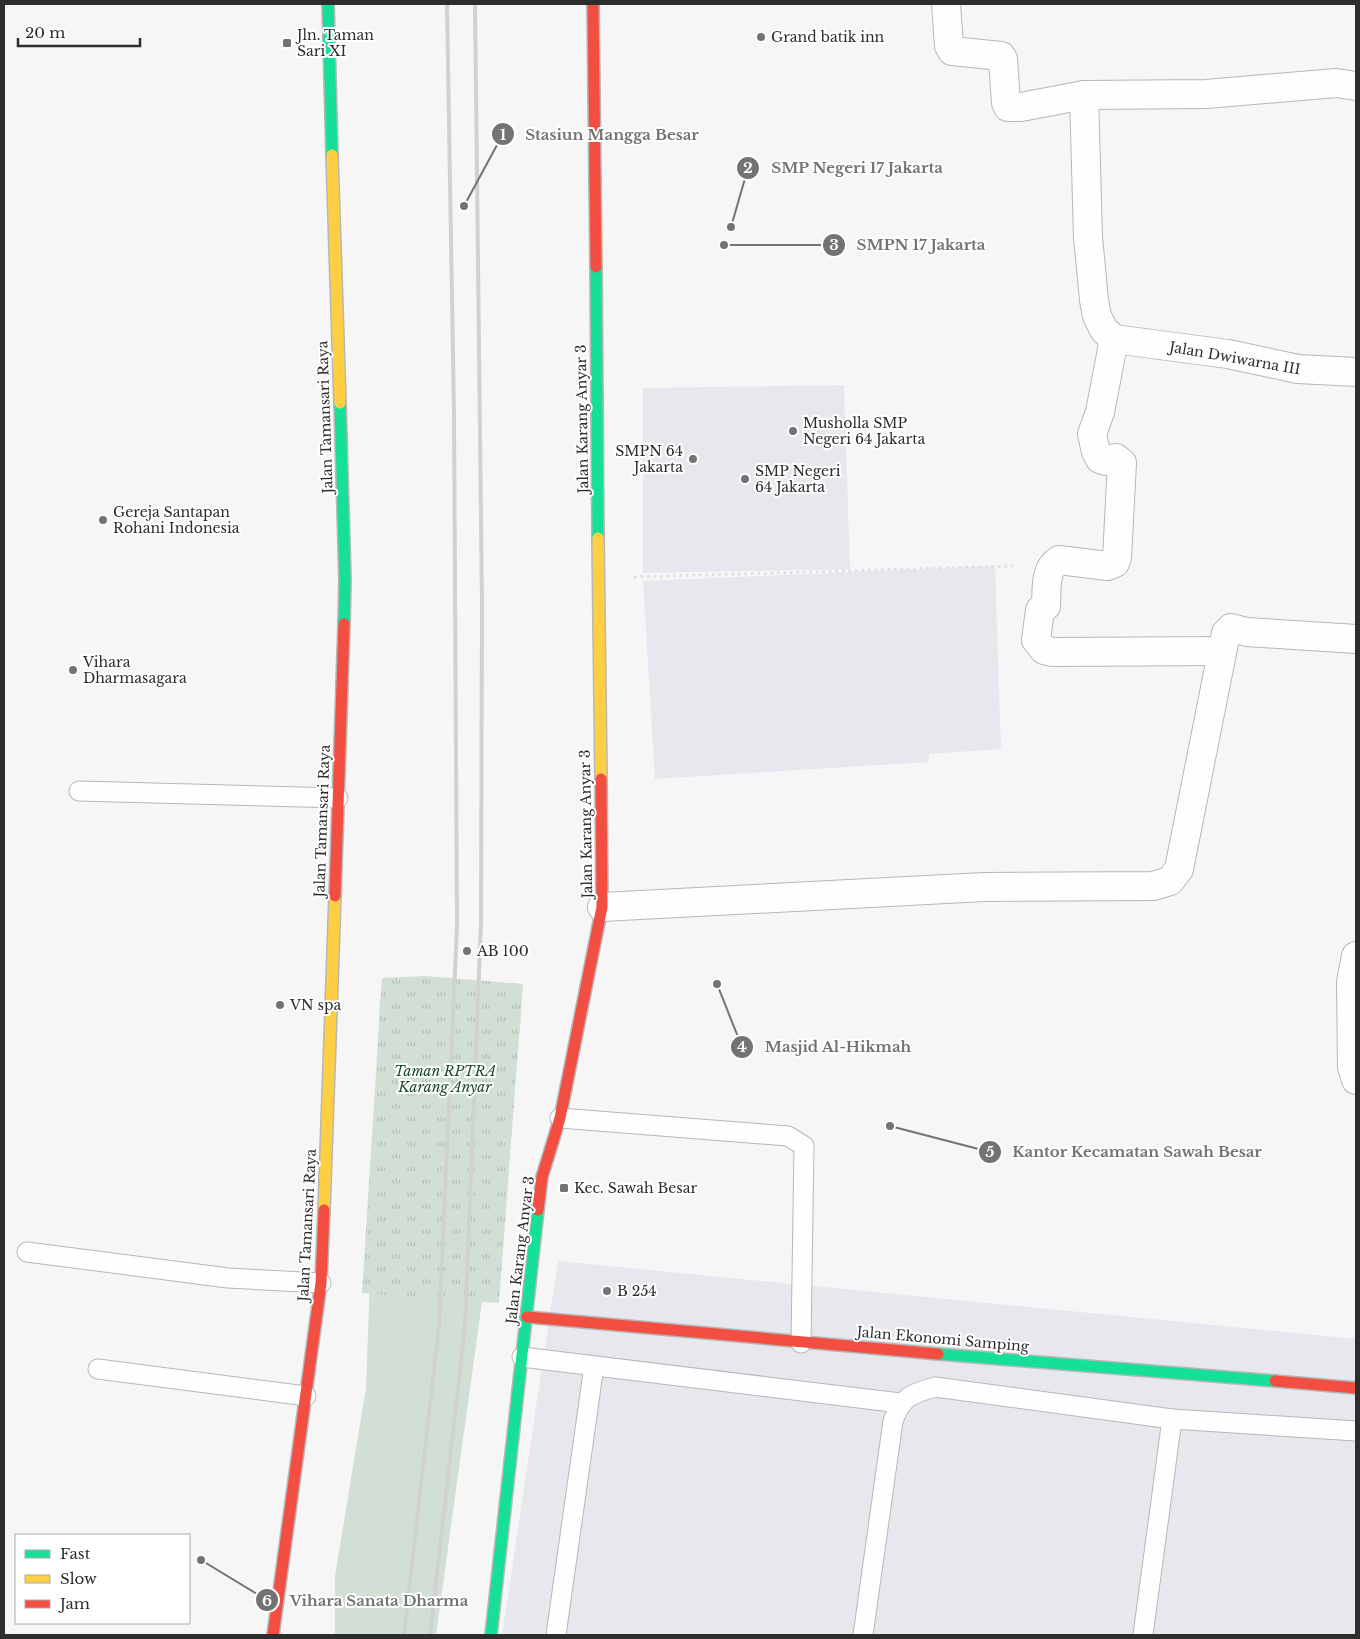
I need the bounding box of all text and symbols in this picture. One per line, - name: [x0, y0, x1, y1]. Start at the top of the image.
- scale bar: [18, 15, 140, 47]
- text: 20 m: [25, 23, 65, 42]
- place label: Jln. Taman Sari XI: [295, 26, 374, 60]
- place label: Grand batik inn: [771, 28, 885, 46]
- marker: Grand batik inn: [755, 31, 767, 43]
- marker: Jln. Taman Sari XI: [281, 37, 293, 49]
- callout: Stasiun Mangga Besar: [490, 119, 709, 149]
- text: 1: [500, 125, 507, 144]
- text: Stasiun Mangga Besar: [525, 125, 699, 144]
- callout: SMP Negeri 17 Jakarta: [736, 153, 953, 183]
- text: 2: [743, 158, 753, 177]
- text: SMP Negeri 17 Jakarta: [771, 158, 943, 177]
- callout: SMPN 17 Jakarta: [822, 230, 996, 260]
- text: 3: [829, 235, 839, 254]
- text: SMPN 17 Jakarta: [857, 235, 986, 254]
- street label: Jalan Dwiwarna III: [1166, 337, 1302, 378]
- street label: Jalan Tamansari Raya: [313, 340, 337, 496]
- street label: Jalan Karang Anyar 3: [572, 344, 592, 496]
- place label: Musholla SMP Negeri 64 Jakarta: [803, 414, 925, 448]
- marker: Musholla SMP Negeri 64 Jakarta: [787, 425, 799, 437]
- place label: SMPN 64 Jakarta: [615, 442, 683, 476]
- marker: SMPN 64 Jakarta: [687, 453, 699, 465]
- place label: SMP Negeri 64 Jakarta: [755, 462, 841, 496]
- marker: SMP Negeri 64 Jakarta: [739, 473, 751, 485]
- place label: Gereja Santapan Rohani Indonesia: [113, 503, 240, 537]
- marker: Gereja Santapan Rohani Indonesia: [97, 514, 109, 526]
- place label: Vihara Dharmasagara: [82, 653, 187, 687]
- marker: Vihara Dharmasagara: [67, 664, 79, 676]
- street label: Jalan Tamansari Raya: [310, 744, 334, 900]
- street label: Jalan Karang Anyar 3: [576, 749, 596, 901]
- place label: AB 100: [476, 942, 529, 960]
- marker: AB 100: [461, 945, 473, 957]
- place label: VN spa: [289, 996, 341, 1014]
- marker: VN spa: [274, 999, 286, 1011]
- callout: Masjid Al-Hikmah: [729, 1032, 921, 1062]
- text: 4: [737, 1037, 747, 1056]
- text: Masjid Al-Hikmah: [765, 1037, 912, 1056]
- park label: Taman RPTRA Karang Anyar: [394, 1062, 496, 1096]
- callout: Kantor Kecamatan Sawah Besar: [977, 1137, 1272, 1167]
- text: 5: [986, 1142, 995, 1161]
- text: Kantor Kecamatan Sawah Besar: [1012, 1142, 1262, 1161]
- street label: Jalan Tamansari Raya: [294, 1148, 320, 1304]
- street label: Jalan Karang Anyar 3: [502, 1175, 538, 1327]
- place label: Kec. Sawah Besar: [574, 1179, 697, 1197]
- marker: Kec. Sawah Besar: [558, 1182, 570, 1194]
- place label: B 254: [617, 1282, 657, 1300]
- marker: B 254: [601, 1285, 613, 1297]
- street label: Jalan Ekonomi Samping: [854, 1322, 1031, 1356]
- legend: [15, 1534, 190, 1624]
- text: Fast: [60, 1544, 91, 1563]
- text: Slow: [60, 1569, 97, 1588]
- callout: Vihara Sanata Dharma: [254, 1585, 478, 1615]
- text: 6: [262, 1591, 272, 1610]
- text: Vihara Sanata Dharma: [289, 1591, 469, 1610]
- text: Jam: [58, 1594, 90, 1613]

